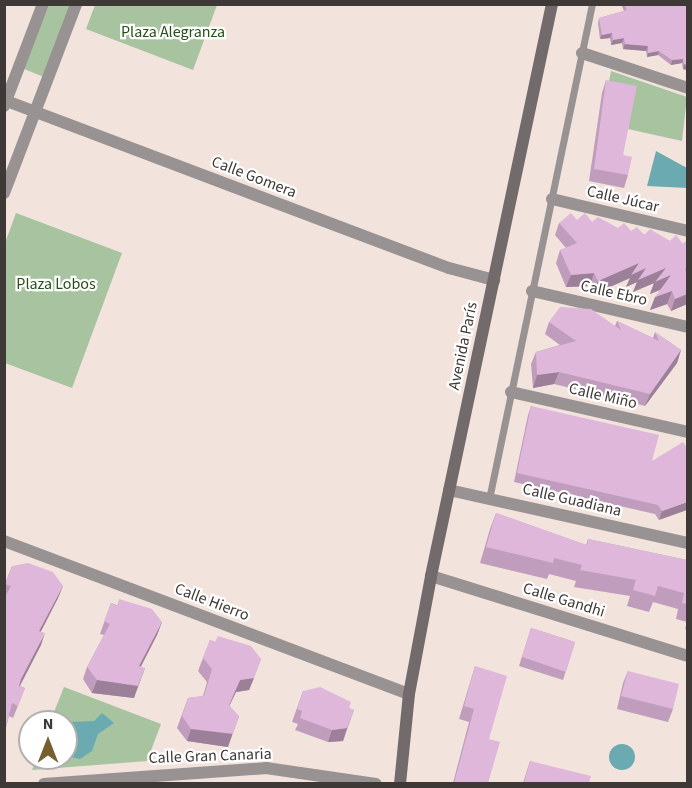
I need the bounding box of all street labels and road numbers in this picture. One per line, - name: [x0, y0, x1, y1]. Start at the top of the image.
- street label: Calle Gomera: [209, 152, 299, 202]
- street label: Calle Júcar: [585, 181, 661, 217]
- street label: Calle Ebro: [579, 276, 649, 310]
- street label: Avenida París: [444, 300, 482, 392]
- street label: Calle Miño: [567, 379, 639, 413]
- street label: Calle Guadiana: [521, 479, 623, 521]
- street label: Calle Gandhi: [521, 578, 607, 622]
- street label: Calle Hierro: [172, 579, 252, 625]
- street label: Calle Gran Canaria: [148, 744, 272, 768]

